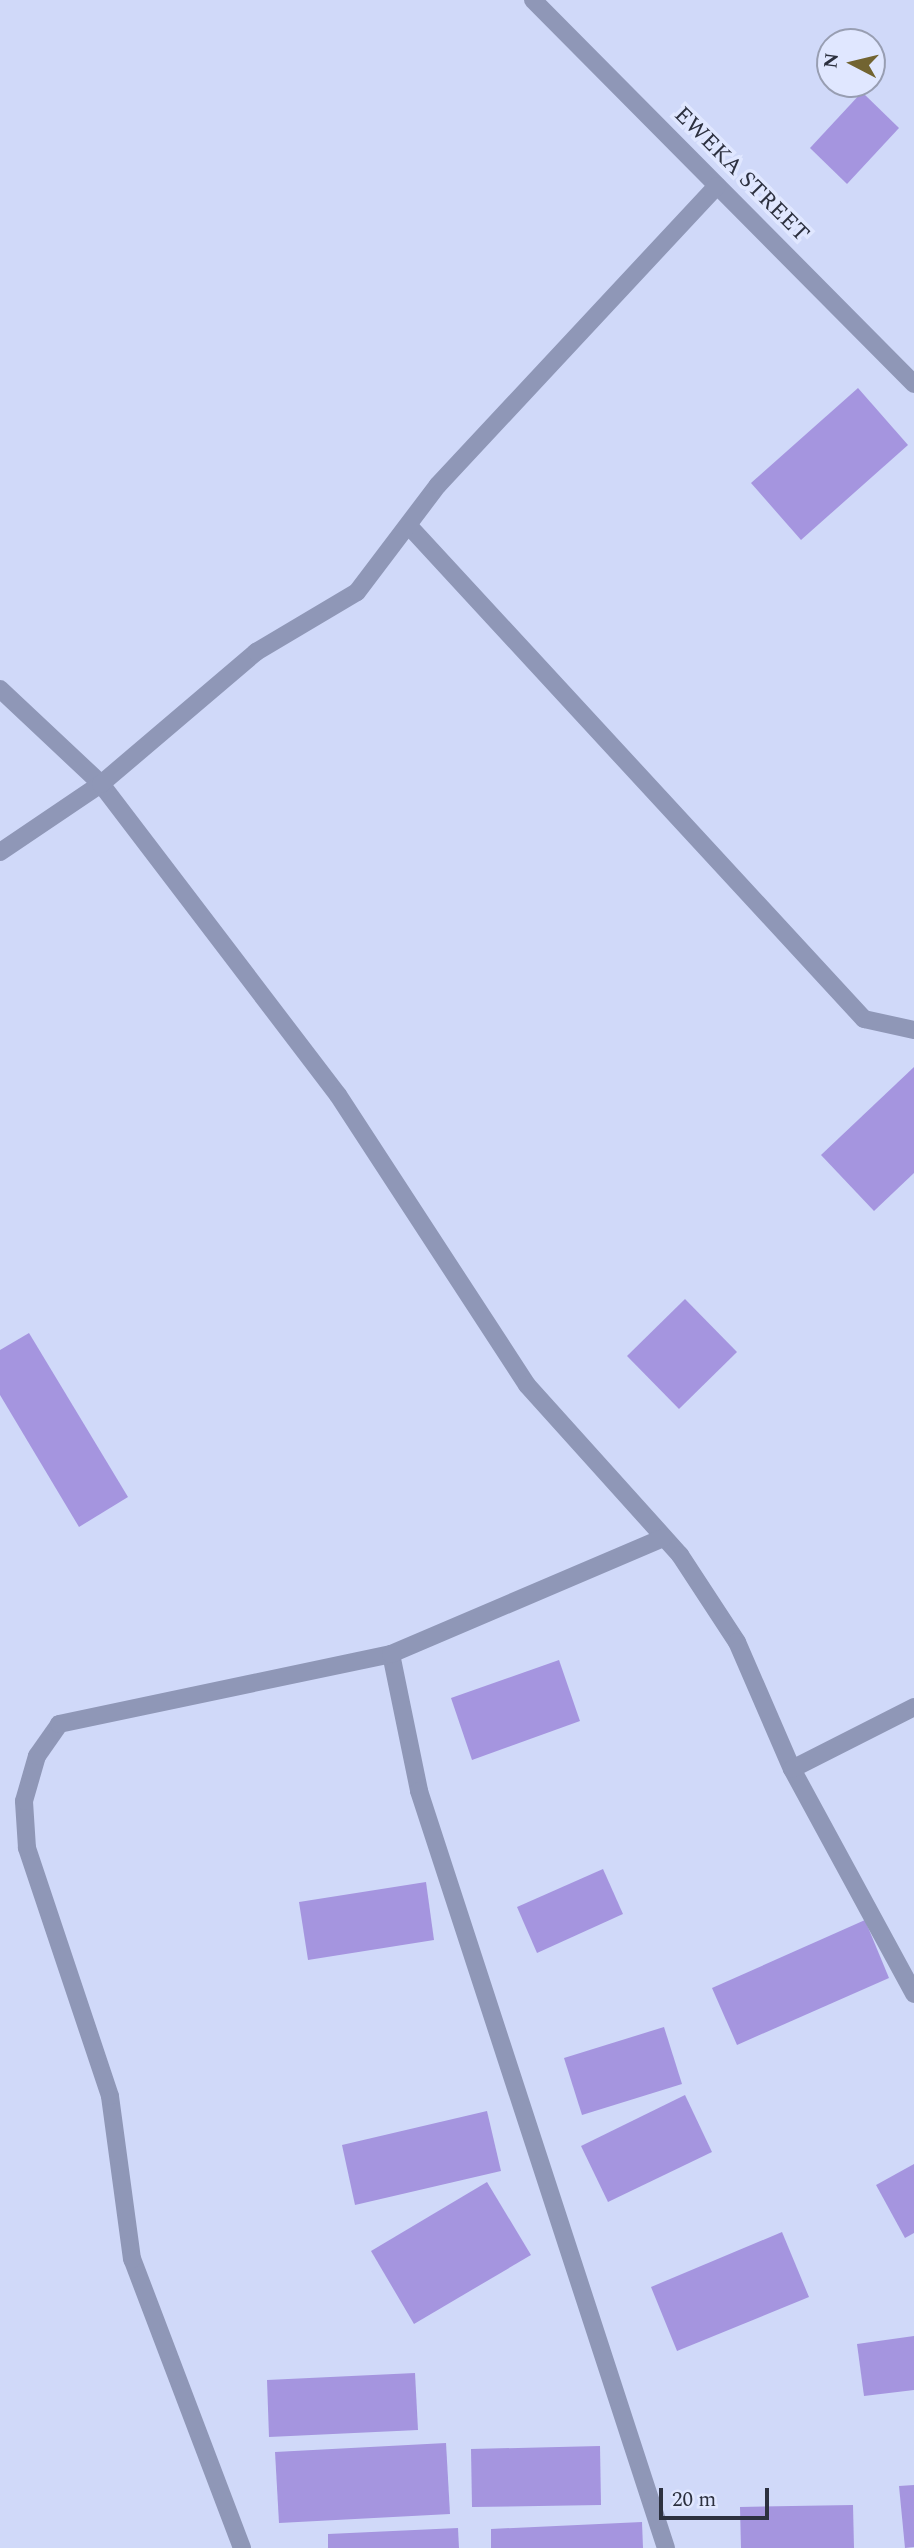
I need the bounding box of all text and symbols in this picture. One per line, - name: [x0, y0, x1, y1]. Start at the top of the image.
- north arrow: [816, 28, 886, 98]
- text: N: [816, 51, 847, 70]
- street label: EWEKA STREET: [668, 102, 814, 248]
- scale bar: [662, 2474, 772, 2518]
- text: 20 m: [672, 2484, 716, 2516]

